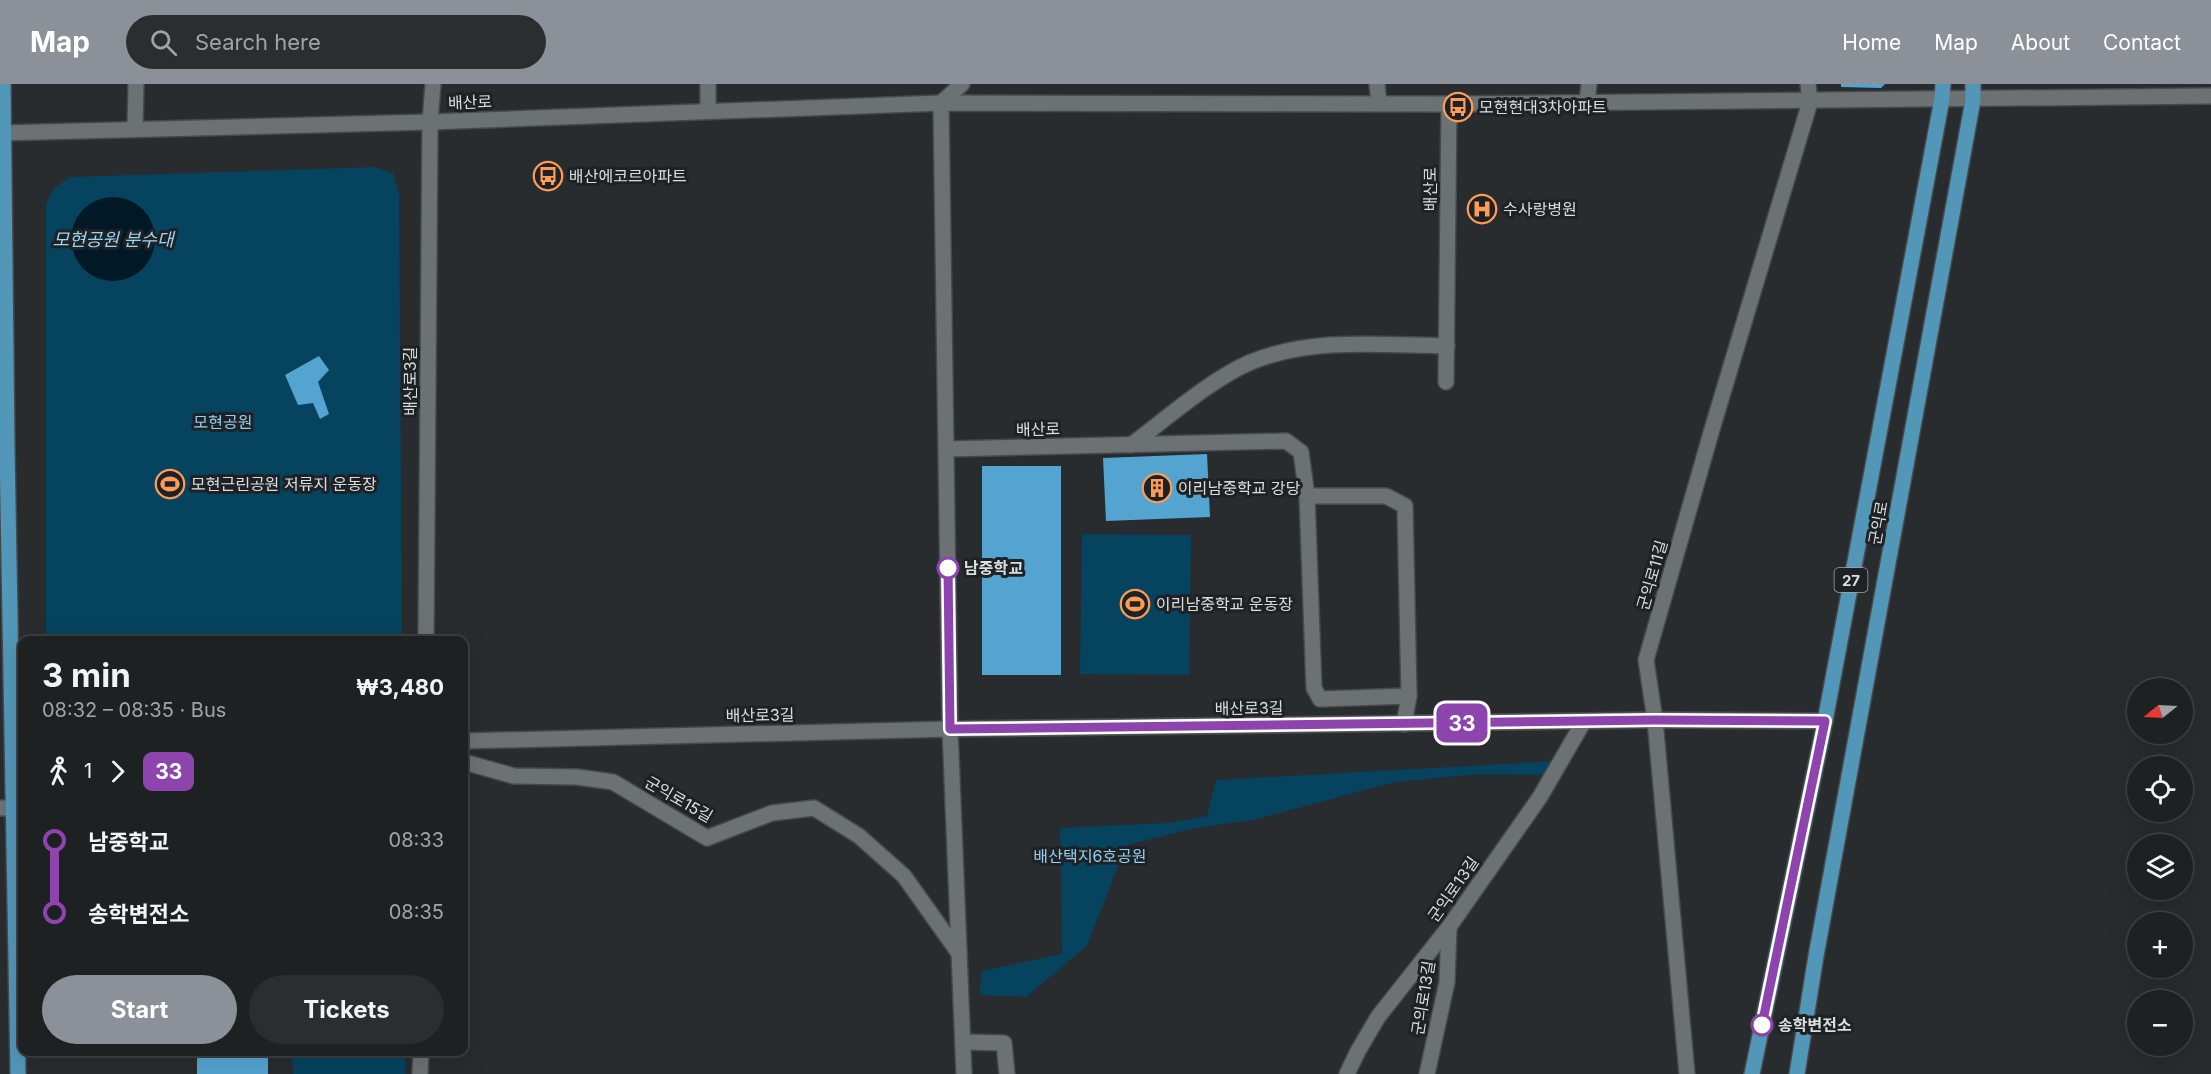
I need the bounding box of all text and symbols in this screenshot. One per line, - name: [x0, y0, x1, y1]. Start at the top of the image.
- search box: [126, 15, 546, 69]
- text: Map: [30, 25, 90, 59]
- icon: search: [147, 26, 180, 59]
- text: Search here: [195, 29, 321, 55]
- text: Home: [1842, 30, 1901, 55]
- text: Map: [1934, 30, 1978, 55]
- text: About: [2011, 30, 2070, 55]
- text: Contact: [2103, 30, 2181, 55]
- street label: 배산로: [448, 91, 493, 113]
- bus stop icon: 모현현대3차아파트: [1442, 91, 1474, 123]
- place label: 모현현대3차아파트: [1479, 97, 1607, 117]
- bus stop icon: 배산에코르아파트: [532, 160, 564, 192]
- place label: 배산에코르아파트: [569, 166, 687, 186]
- street label: 배산로: [1420, 167, 1440, 211]
- hospital icon: 수사랑병원: [1466, 193, 1498, 225]
- place label: 수사랑병원: [1503, 199, 1577, 219]
- water label: 모현공원 분수대: [53, 229, 176, 250]
- street label: 배산로3길: [400, 347, 420, 415]
- park label: 모현공원: [194, 412, 252, 432]
- street label: 배산로: [1016, 419, 1061, 439]
- sports icon: 모현근린공원 저류지 운동장: [154, 468, 186, 500]
- building icon: 이리남중학교 강당: [1141, 472, 1173, 504]
- place label: 모현근린공원 저류지 운동장: [191, 474, 377, 494]
- place label: 이리남중학교 강당: [1178, 478, 1301, 498]
- street label: 군익로: [1864, 499, 1892, 546]
- street label: 군익로11길: [1632, 538, 1672, 612]
- marker: 남중학교: [937, 557, 959, 579]
- place label: 남중학교: [964, 558, 1023, 578]
- road number: 27: [1834, 568, 1868, 592]
- sports icon: 이리남중학교 운동장: [1119, 588, 1151, 620]
- place label: 이리남중학교 운동장: [1156, 594, 1293, 614]
- text: 3 min: [42, 655, 131, 695]
- text: ₩3,480: [356, 674, 444, 700]
- north arrow: [2127, 678, 2193, 744]
- map controls: [2127, 678, 2193, 1056]
- street label: 배산로3길: [1214, 697, 1284, 719]
- text: 08:32 – 08:35 · Bus: [42, 698, 226, 722]
- street label: 배산로3길: [725, 704, 795, 726]
- line badge: 33: [1435, 704, 1489, 742]
- text: 33: [1448, 711, 1476, 736]
- icon: walk: [42, 755, 75, 788]
- icon: forward: [101, 755, 134, 788]
- button: locate: [2127, 756, 2193, 822]
- text: 1: [84, 759, 92, 783]
- text: 33: [155, 759, 182, 784]
- street label: 군익로15길: [641, 772, 717, 826]
- text: 08:33: [389, 828, 444, 852]
- text: 남중학교: [88, 829, 169, 855]
- button: layers: [2127, 834, 2193, 900]
- park label: 배산택지6호공원: [1034, 846, 1146, 866]
- street label: 군익로13길: [1423, 852, 1483, 926]
- text: 08:35: [389, 900, 444, 924]
- text: 송학변전소: [88, 901, 189, 927]
- button: +: [2127, 912, 2193, 978]
- street label: 군의로13길: [1407, 959, 1439, 1037]
- button: Start: [42, 975, 237, 1044]
- button: Tickets: [249, 975, 444, 1044]
- button: −: [2127, 990, 2193, 1056]
- marker: 송학변전소: [1751, 1014, 1773, 1036]
- place label: 송학변전소: [1778, 1015, 1852, 1035]

